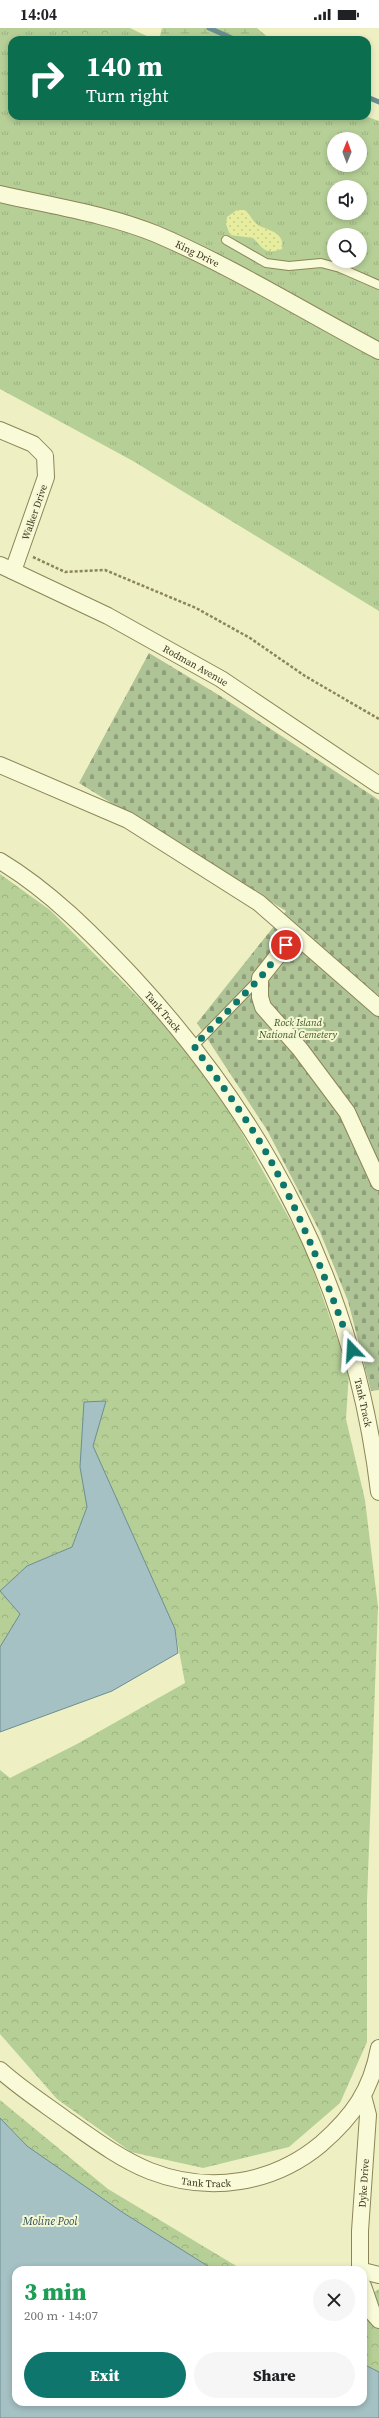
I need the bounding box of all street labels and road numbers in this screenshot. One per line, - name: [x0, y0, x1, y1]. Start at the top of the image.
- street label: King Drive: [173, 237, 221, 270]
- street label: Walker Drive: [19, 483, 50, 542]
- street label: Rodman Avenue: [161, 642, 231, 689]
- street label: Tank Track: [142, 989, 184, 1035]
- street label: Tank Track: [351, 1377, 375, 1429]
- street label: Dyke Drive: [356, 2158, 372, 2208]
- street label: Tank Track: [180, 2174, 232, 2190]

